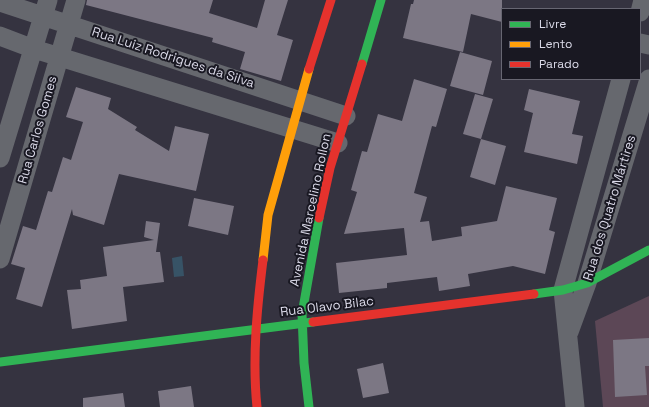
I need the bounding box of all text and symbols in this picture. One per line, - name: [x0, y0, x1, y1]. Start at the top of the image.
- legend: [501, 8, 641, 80]
- text: Livre: [539, 16, 566, 32]
- street label: Rua Luiz Rodrigues da Silva: [90, 24, 256, 92]
- text: Lento: [539, 36, 573, 52]
- text: Parado: [539, 56, 579, 72]
- street label: Rua Carlos Gomes: [15, 74, 61, 186]
- street label: Avenida Marcelino Rollon: [287, 132, 335, 288]
- street label: Rua dos Quatro Mártires: [580, 133, 640, 283]
- street label: Rua Olavo Bilac: [279, 294, 375, 320]

